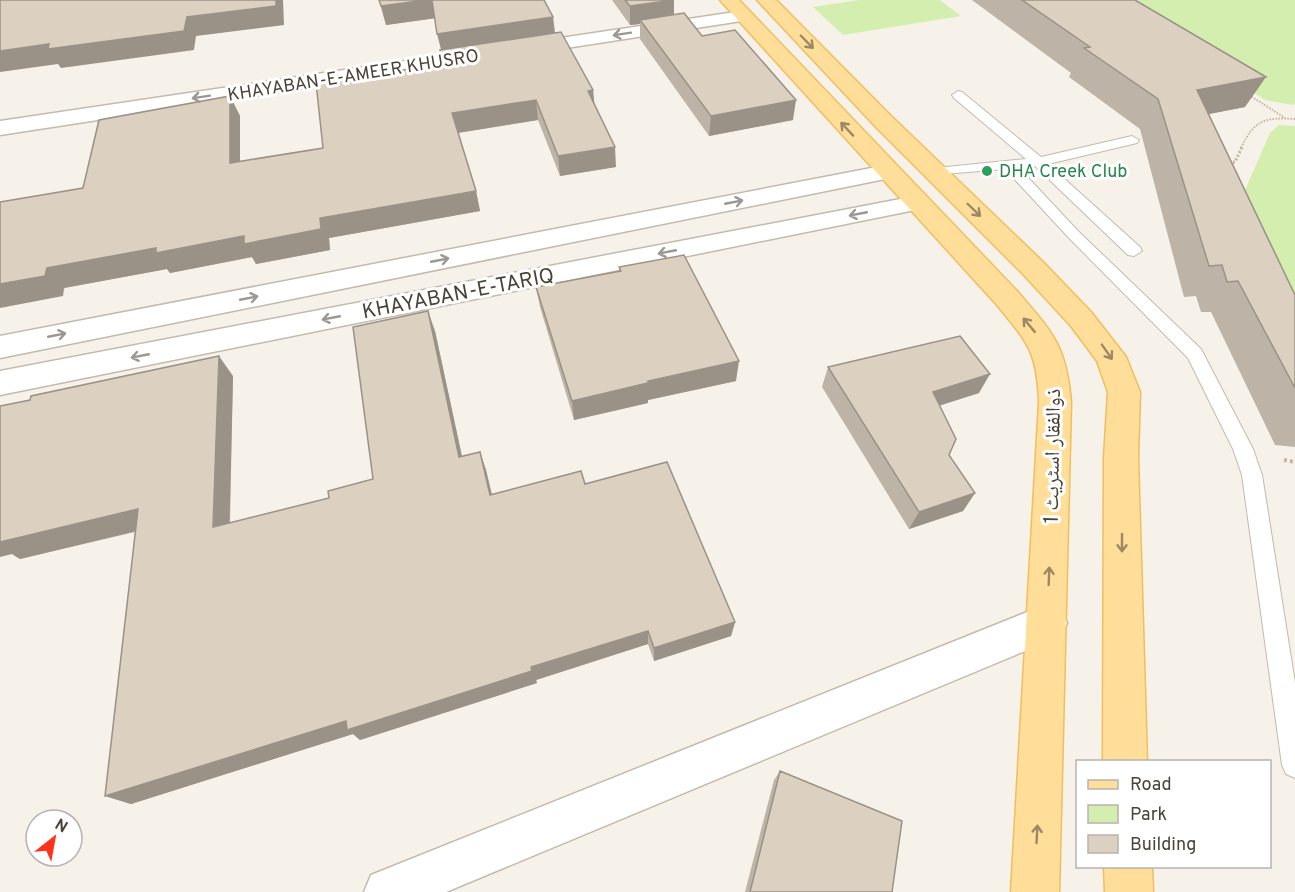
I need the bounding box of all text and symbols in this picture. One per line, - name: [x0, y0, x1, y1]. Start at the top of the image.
- one-way arrow: [613, 29, 633, 40]
- one-way arrow: [799, 35, 814, 50]
- street label: KHAYABAN-E-AMEER KHUSRO: [226, 45, 480, 108]
- one-way arrow: [191, 92, 211, 103]
- one-way arrow: [840, 122, 854, 137]
- place label: DHA Creek Club: [999, 161, 1127, 184]
- marker: DHA Creek Club: [980, 164, 994, 178]
- one-way arrow: [724, 196, 744, 207]
- one-way arrow: [967, 202, 982, 217]
- one-way arrow: [849, 209, 869, 220]
- one-way arrow: [658, 247, 677, 258]
- one-way arrow: [430, 254, 449, 265]
- street label: KHAYABAN-E-TARIQ: [360, 263, 557, 326]
- one-way arrow: [238, 292, 258, 303]
- one-way arrow: [322, 313, 342, 324]
- one-way arrow: [1023, 317, 1036, 333]
- one-way arrow: [47, 329, 67, 340]
- one-way arrow: [1101, 344, 1113, 360]
- one-way arrow: [131, 351, 150, 362]
- street label: ذوالفقار اسٹریٹ 1: [1039, 389, 1068, 524]
- one-way arrow: [1116, 533, 1127, 553]
- one-way arrow: [1043, 566, 1054, 586]
- legend: [1076, 760, 1271, 868]
- text: Road: [1130, 774, 1172, 797]
- text: Park: [1130, 804, 1167, 827]
- north arrow: [24, 808, 84, 868]
- text: N: [51, 815, 71, 838]
- one-way arrow: [1032, 824, 1043, 844]
- text: Building: [1130, 834, 1196, 857]

